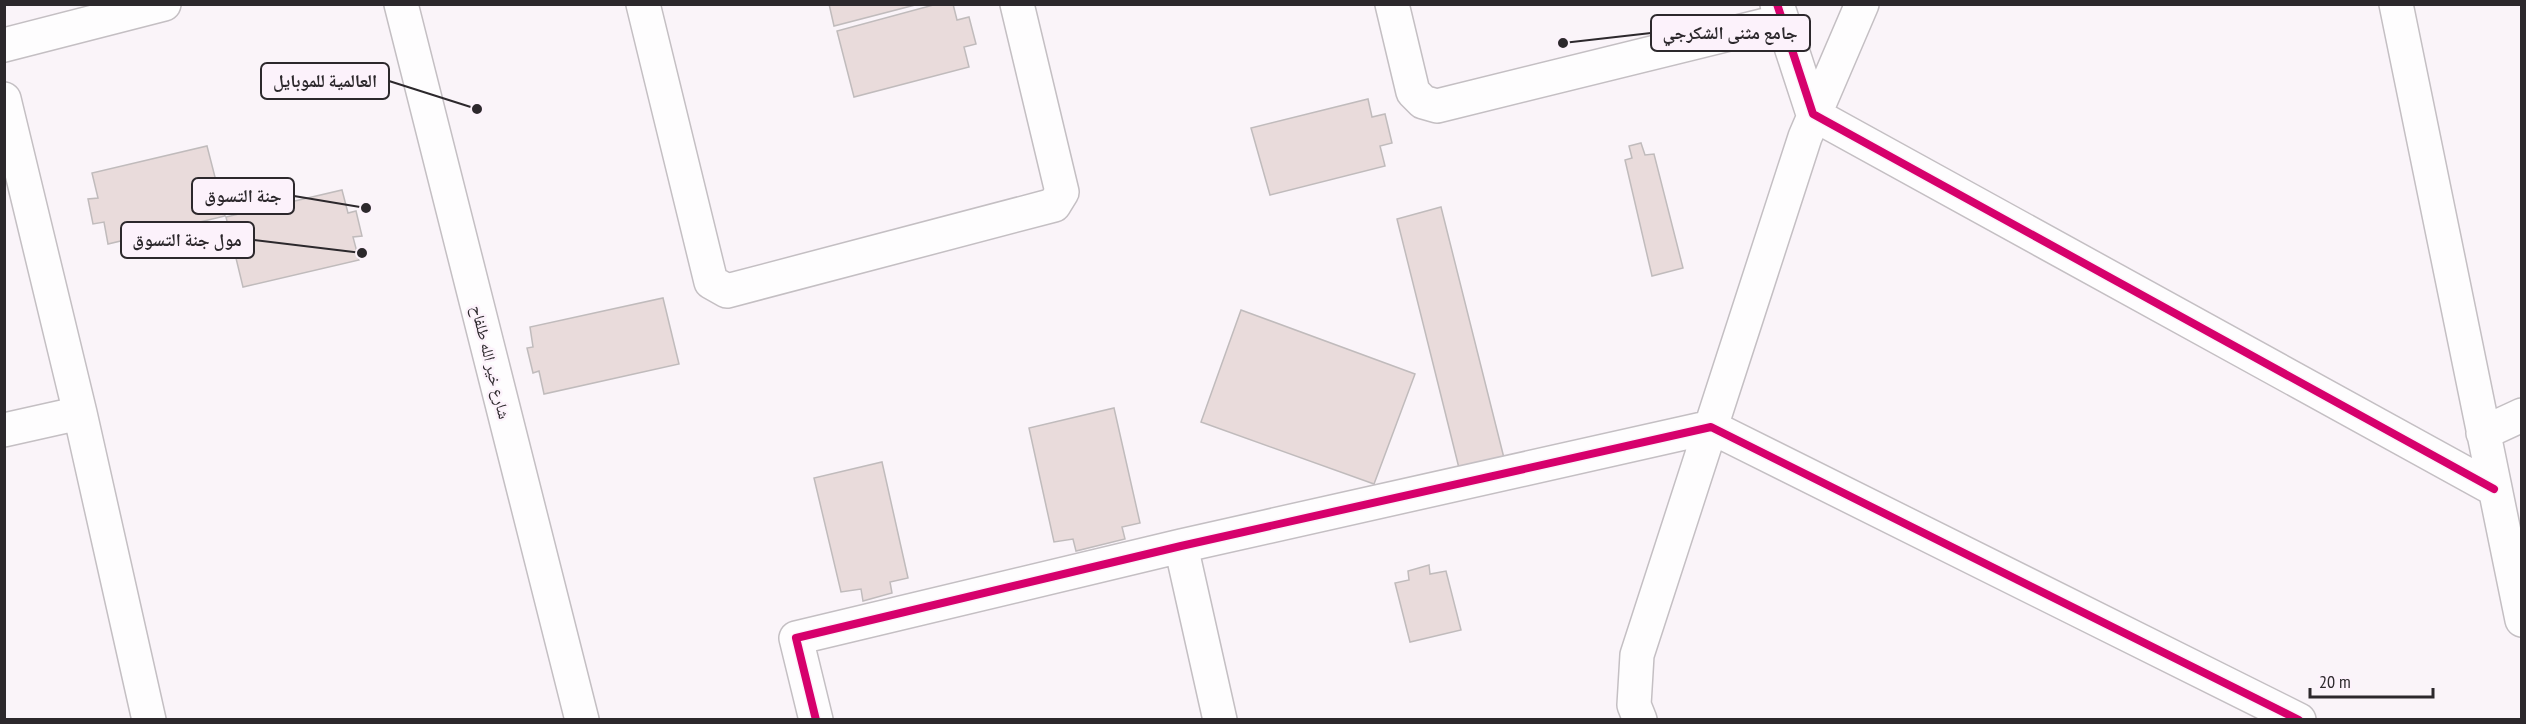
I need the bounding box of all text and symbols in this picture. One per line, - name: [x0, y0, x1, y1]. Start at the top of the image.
- callout: جامع مثنى الشكرجي: [1651, 15, 1810, 51]
- text: جامع مثنى الشكرجي: [1662, 21, 1798, 47]
- callout: العالمية للموبايل: [261, 63, 389, 99]
- text: العالمية للموبايل: [273, 69, 377, 92]
- callout: جنة التسوق: [192, 178, 294, 214]
- text: جنة التسوق: [204, 184, 282, 207]
- callout: مول جنة التسوق: [121, 222, 254, 258]
- text: مول جنة التسوق: [132, 228, 242, 251]
- street label: شارع خير الله طلفاح: [466, 303, 515, 421]
- scale bar: [2310, 661, 2433, 699]
- text: 20 m: [2319, 670, 2351, 693]

